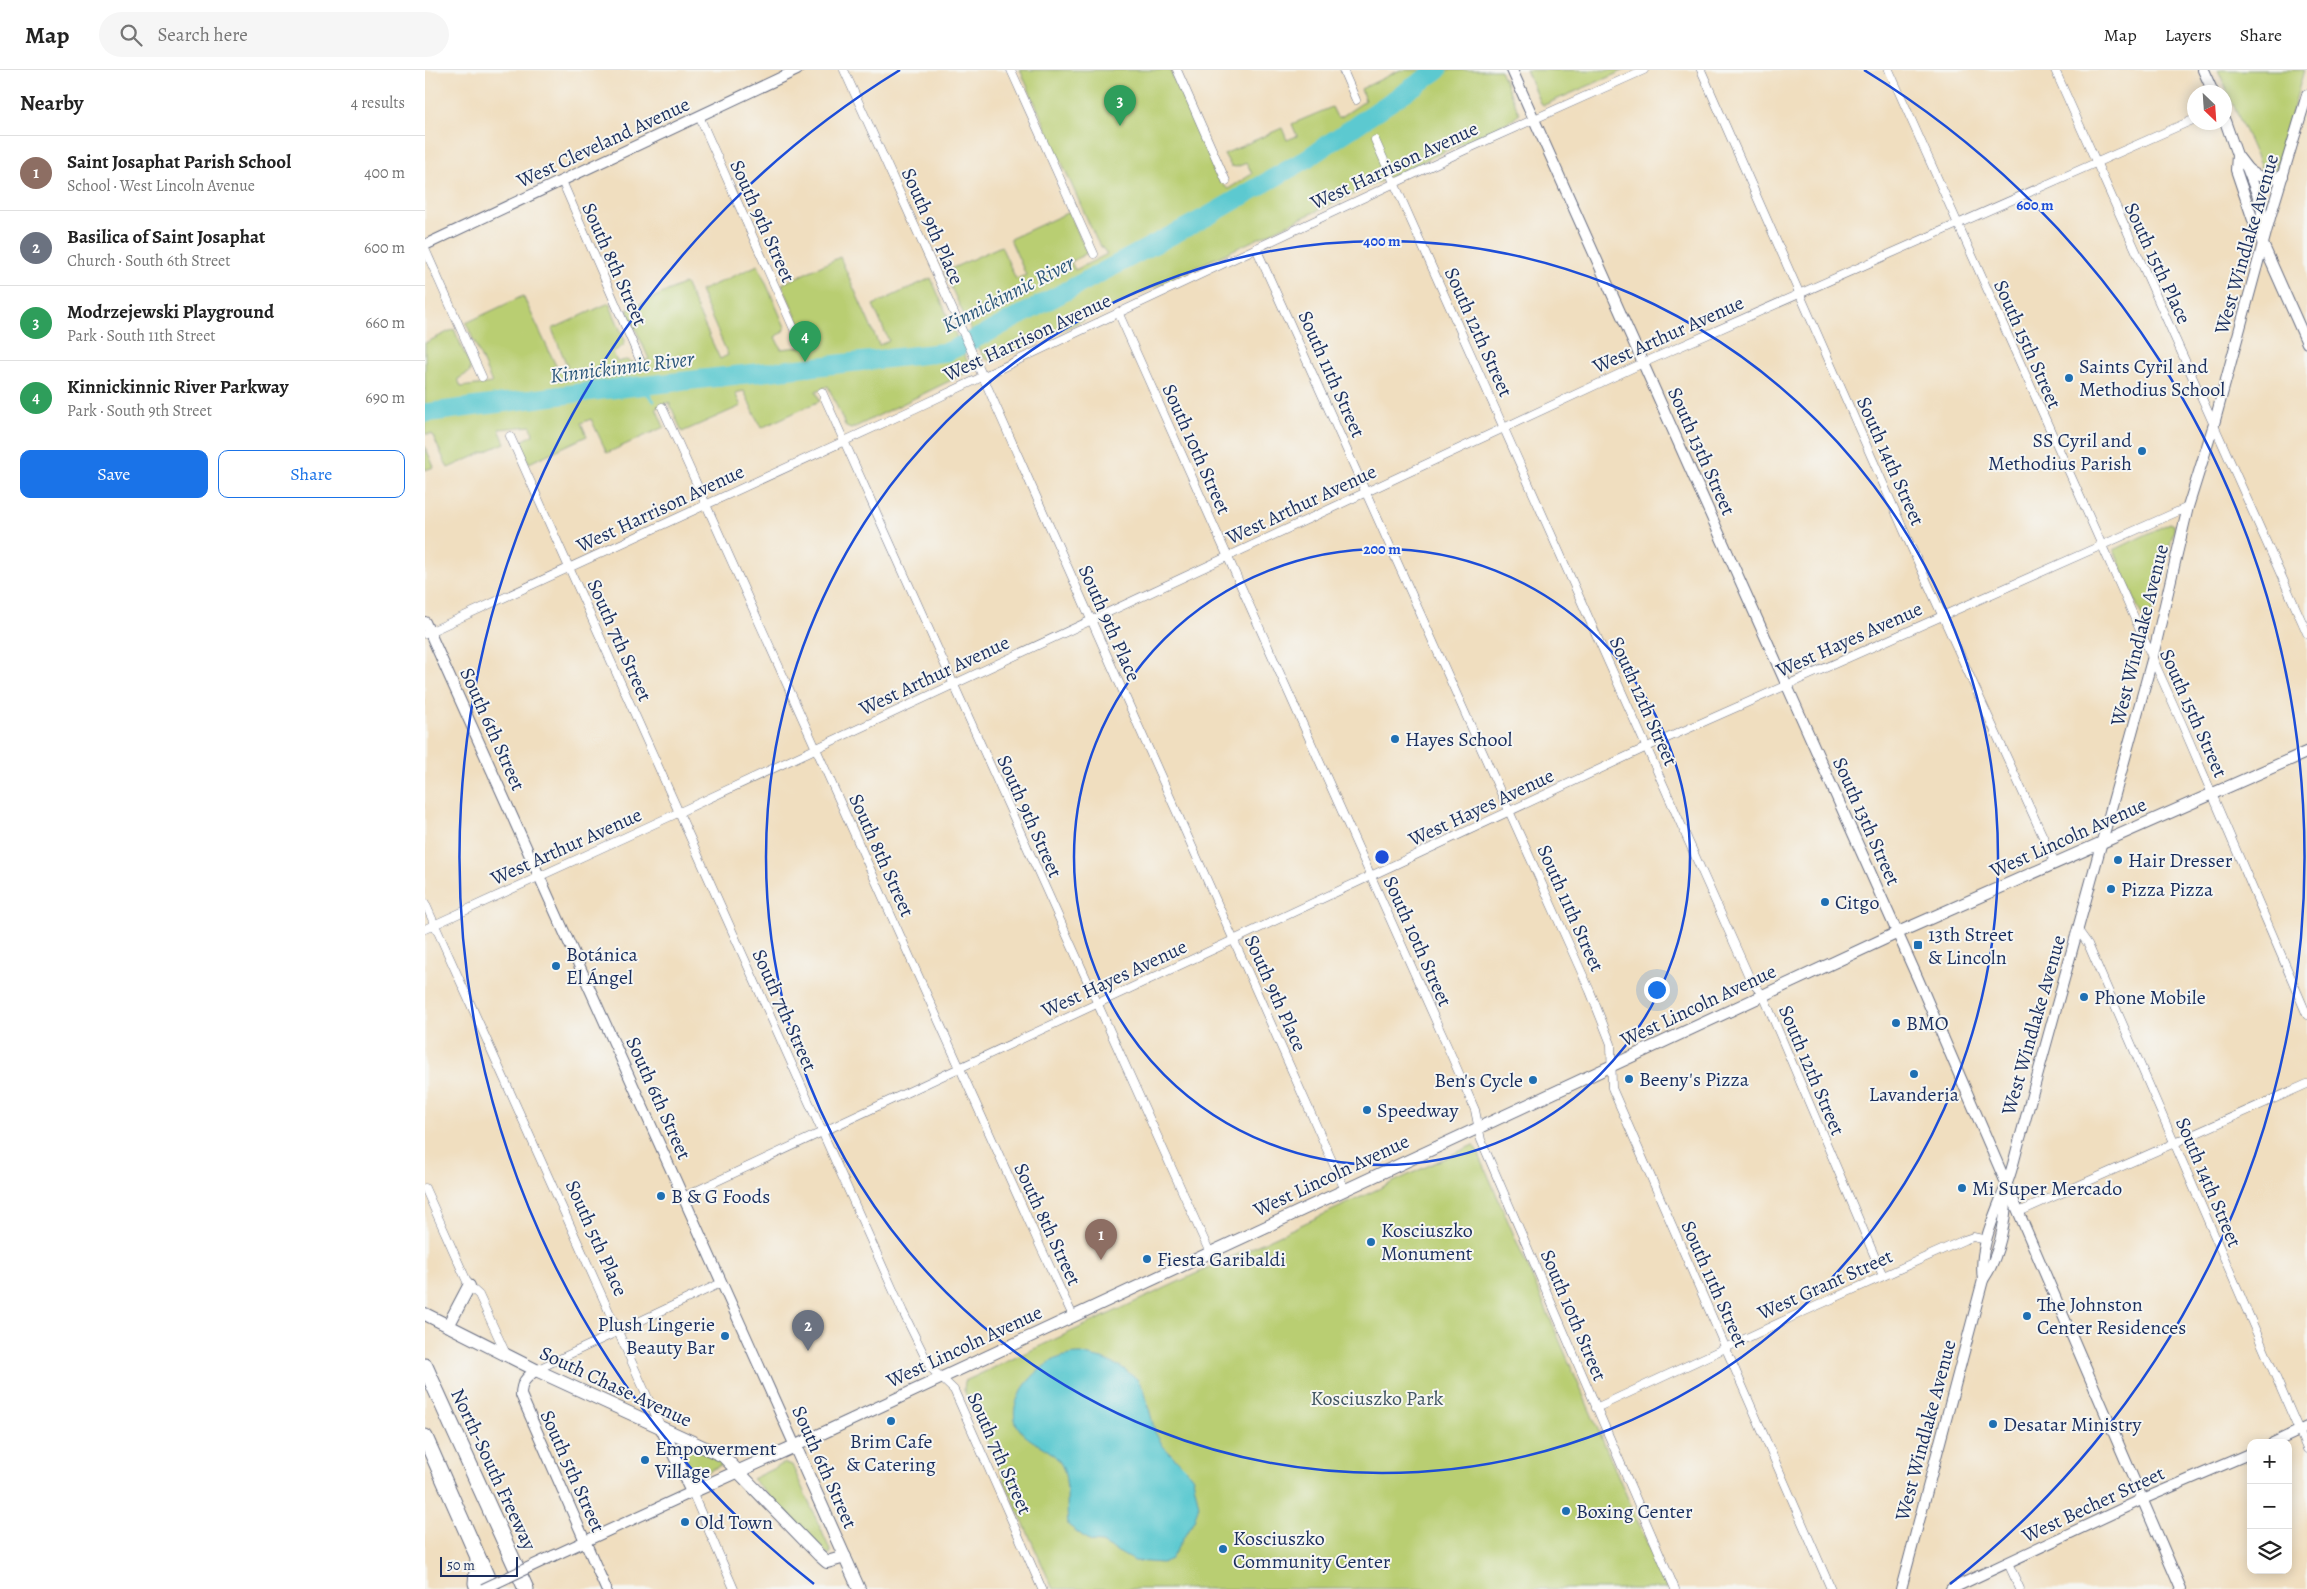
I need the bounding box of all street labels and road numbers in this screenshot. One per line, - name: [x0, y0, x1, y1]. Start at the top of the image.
- street label: West Cleveland Avenue: [511, 90, 694, 195]
- street label: West Harrison Avenue: [1305, 115, 1482, 217]
- street label: West Windlake Avenue: [2208, 151, 2285, 338]
- street label: South 9th Street: [723, 156, 802, 287]
- street label: South 9th Place: [895, 164, 970, 289]
- street label: South 8th Street: [575, 198, 654, 331]
- street label: South 15th Place: [2118, 198, 2198, 328]
- street label: South 12th Street: [1438, 263, 1519, 402]
- street label: South 15th Street: [1987, 276, 2068, 413]
- street label: West Harrison Avenue: [938, 287, 1115, 389]
- street label: West Arthur Avenue: [1587, 289, 1748, 380]
- street label: South 11th Street: [1291, 306, 1372, 442]
- street label: South 10th Street: [1156, 380, 1238, 519]
- street label: South 13th Street: [1661, 383, 1742, 520]
- street label: South 14th Street: [1850, 392, 1931, 530]
- street label: West Harrison Avenue: [571, 458, 748, 560]
- street label: West Arthur Avenue: [1221, 458, 1381, 552]
- street label: West Windlake Avenue: [2104, 542, 2175, 730]
- street label: South 9th Place: [1072, 561, 1147, 686]
- street label: South 7th Street: [581, 575, 659, 706]
- street label: West Hayes Avenue: [1771, 595, 1927, 684]
- street label: West Arthur Avenue: [854, 629, 1014, 723]
- street label: South 12th Street: [1603, 632, 1684, 771]
- street label: South 15th Street: [2153, 645, 2234, 782]
- street label: South 6th Street: [453, 663, 532, 795]
- street label: South 9th Street: [990, 751, 1069, 882]
- street label: South 13th Street: [1826, 753, 1907, 890]
- street label: West Hayes Avenue: [1403, 762, 1558, 853]
- street label: South 8th Street: [842, 789, 921, 922]
- street label: West Lincoln Avenue: [1985, 791, 2151, 885]
- street label: West Arthur Avenue: [485, 801, 646, 892]
- street label: South 11th Street: [1530, 840, 1611, 976]
- street label: South 10th Street: [1377, 872, 1459, 1011]
- street label: South 9th Place: [1238, 931, 1313, 1056]
- street label: West Windlake Avenue: [1995, 932, 2072, 1119]
- street label: West Hayes Avenue: [1036, 933, 1191, 1024]
- street label: South 7th Street: [746, 945, 824, 1076]
- street label: West Lincoln Avenue: [1615, 958, 1781, 1054]
- street label: South 12th Street: [1772, 1001, 1851, 1140]
- street label: South 6th Street: [619, 1032, 698, 1164]
- street label: South 14th Street: [2169, 1113, 2248, 1252]
- street label: West Lincoln Avenue: [1248, 1128, 1414, 1224]
- street label: South 8th Street: [1007, 1159, 1088, 1290]
- street label: South 5th Place: [559, 1176, 634, 1301]
- street label: South 11th Street: [1674, 1216, 1755, 1352]
- street label: West Grant Street: [1753, 1242, 1897, 1327]
- street label: South 10th Street: [1534, 1245, 1614, 1385]
- street label: West Lincoln Avenue: [881, 1299, 1047, 1395]
- street label: West Windlake Avenue: [1888, 1337, 1963, 1524]
- street label: South Chase Avenue: [535, 1339, 696, 1434]
- street label: North-South Freeway: [444, 1384, 543, 1555]
- street label: South 7th Street: [961, 1388, 1039, 1519]
- street label: South 6th Street: [785, 1401, 864, 1533]
- street label: South 5th Street: [534, 1406, 612, 1537]
- street label: West Becher Street: [2017, 1459, 2169, 1550]

